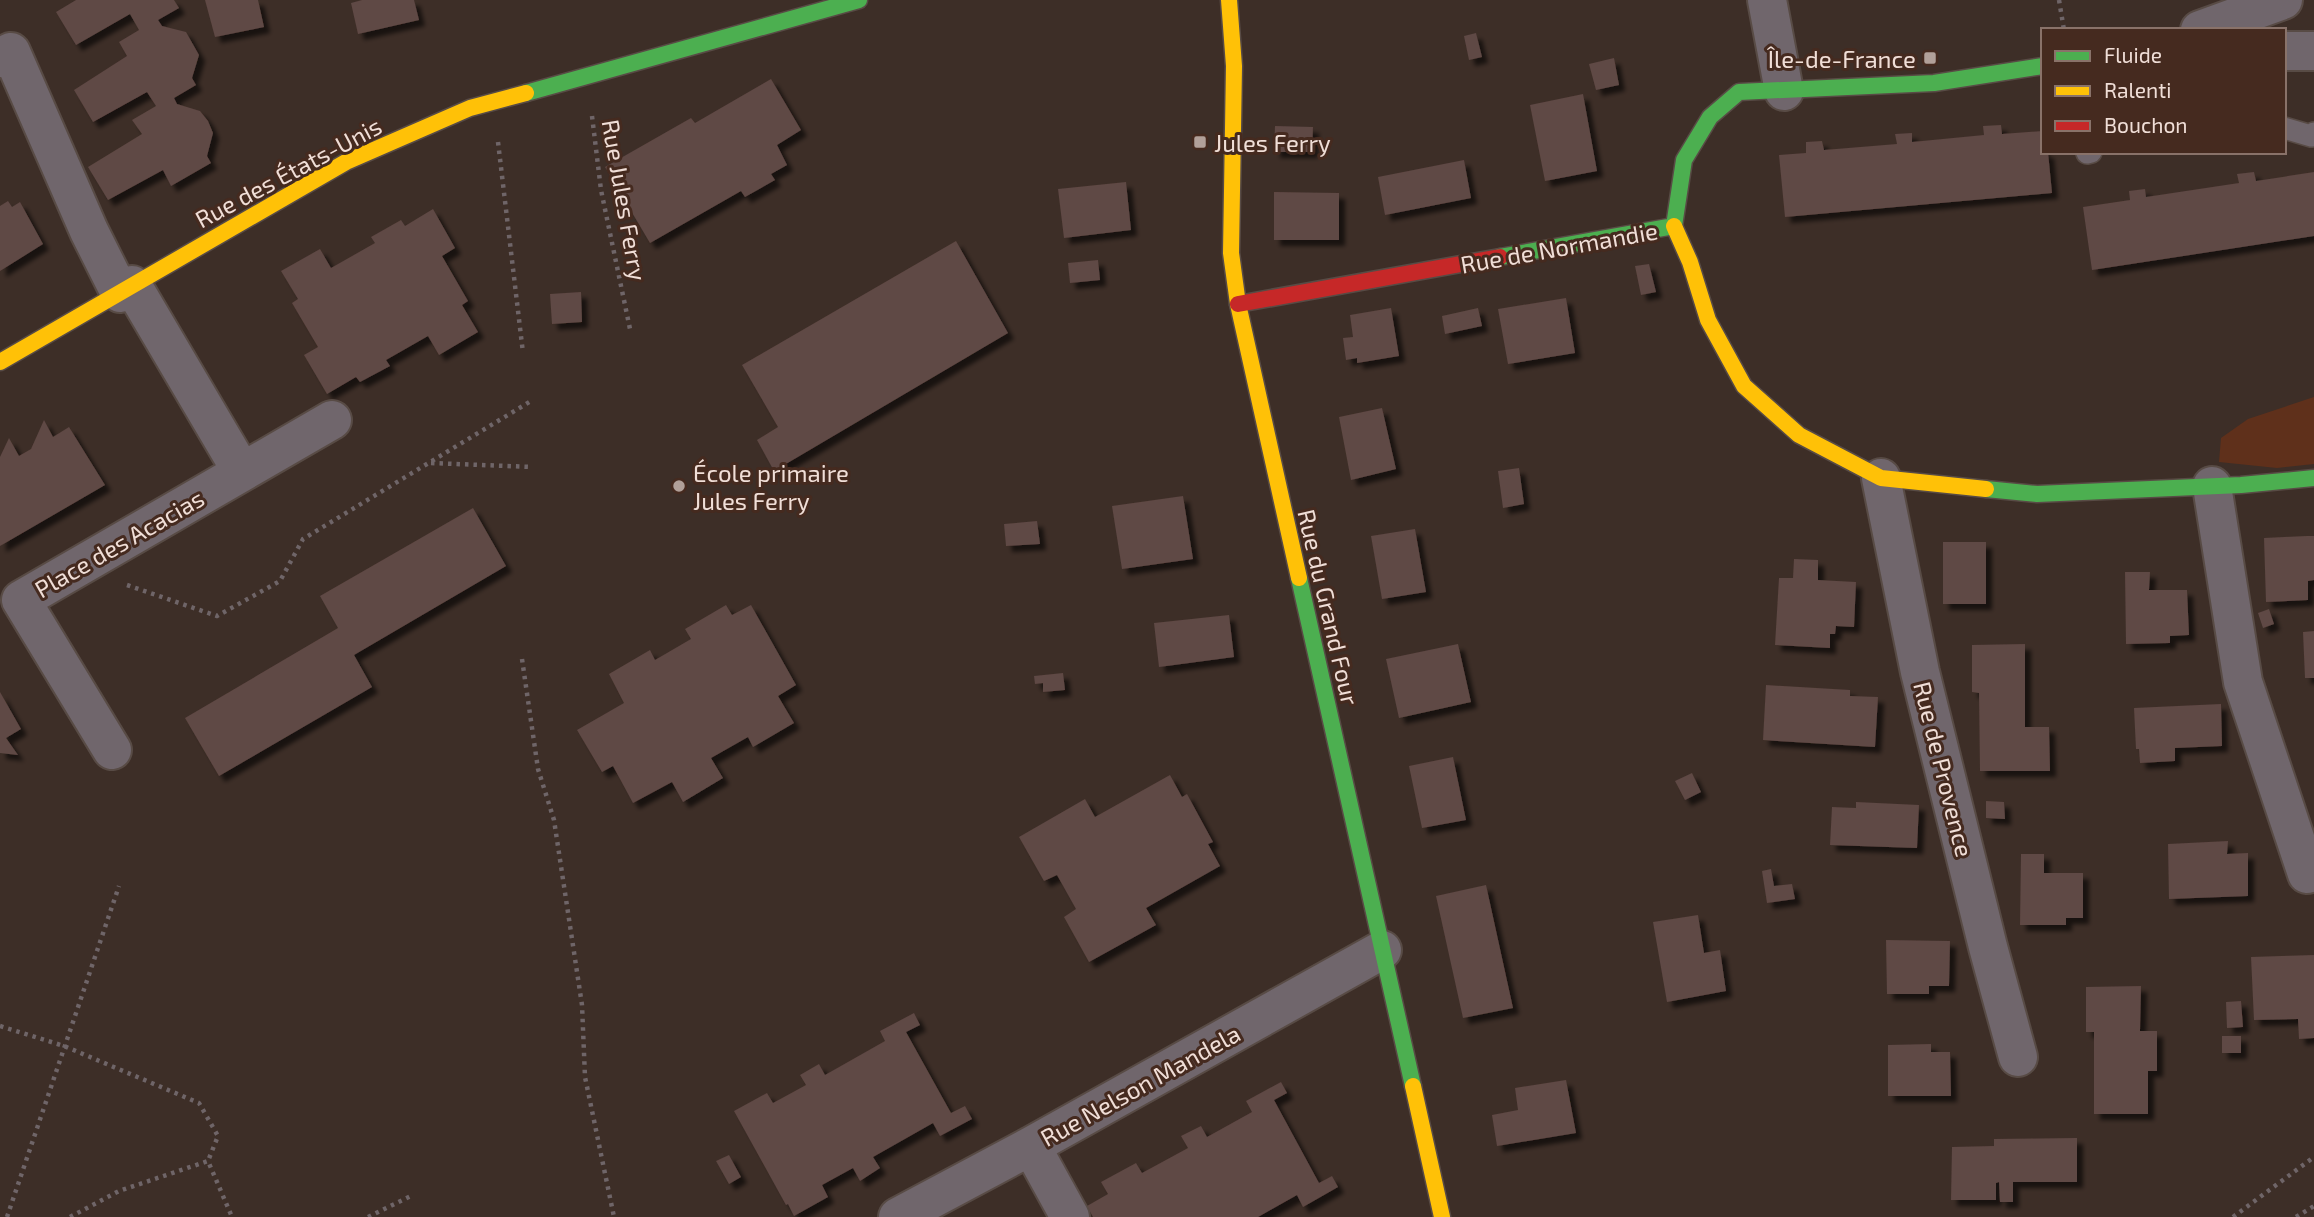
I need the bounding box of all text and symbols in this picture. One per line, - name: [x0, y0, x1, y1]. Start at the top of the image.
- legend: [2041, 28, 2286, 154]
- text: Fluide: [2104, 42, 2162, 67]
- place label: Île-de-France: [1767, 44, 1916, 73]
- marker: Île-de-France: [1922, 50, 1938, 66]
- text: Ralenti: [2104, 77, 2171, 102]
- street label: Rue des États-Unis: [190, 111, 386, 233]
- text: Bouchon: [2104, 112, 2188, 137]
- street label: Rue Jules Ferry: [597, 117, 653, 283]
- place label: Jules Ferry: [1214, 128, 1331, 157]
- marker: Jules Ferry: [1192, 134, 1208, 150]
- street label: Rue de Normandie: [1458, 215, 1660, 279]
- place label: École primaire Jules Ferry: [693, 458, 849, 515]
- marker: École primaire Jules Ferry: [671, 478, 687, 494]
- street label: Place des Acacias: [29, 483, 209, 603]
- street label: Rue du Grand Four: [1292, 506, 1366, 708]
- street label: Rue de Provence: [1908, 678, 1980, 860]
- street label: Rue Nelson Mandela: [1035, 1018, 1245, 1152]

